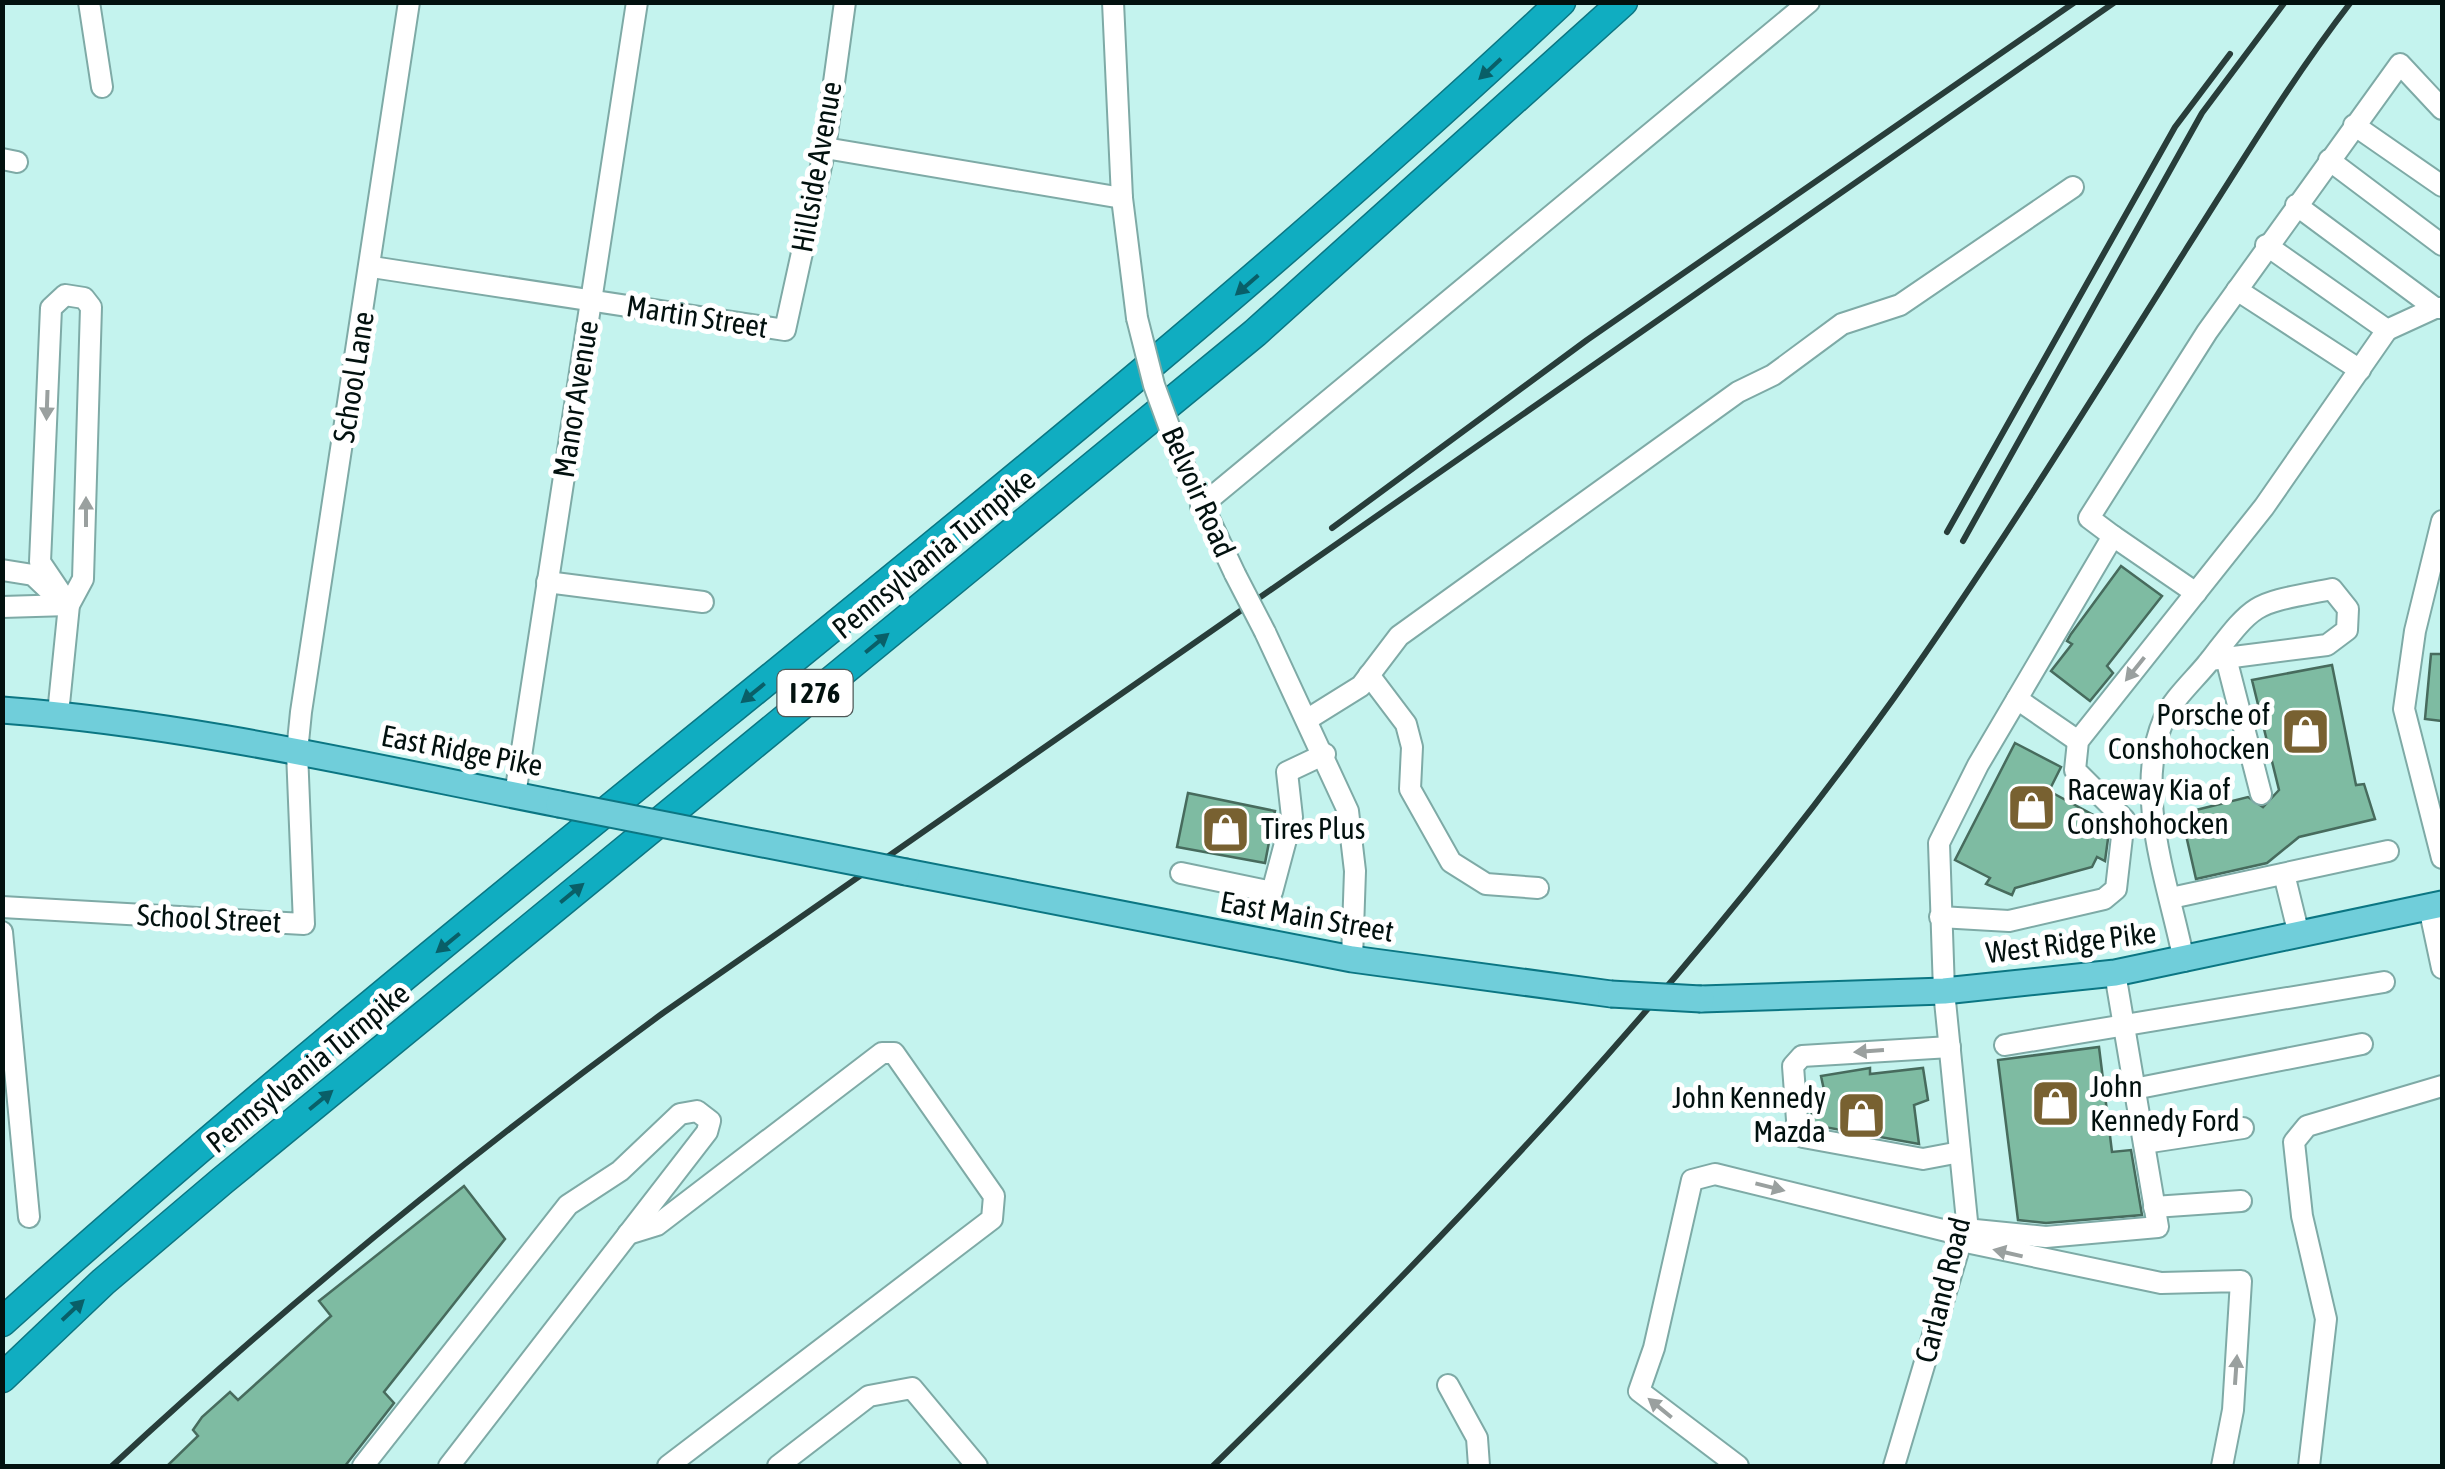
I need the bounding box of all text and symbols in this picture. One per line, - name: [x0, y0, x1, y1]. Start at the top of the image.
- one-way arrow: [1478, 57, 1502, 80]
- street label: Hillside Avenue: [784, 79, 848, 255]
- one-way arrow: [1235, 274, 1260, 296]
- street label: Martin Street: [624, 288, 770, 344]
- street label: School Lane: [326, 309, 380, 445]
- street label: Manor Avenue: [546, 318, 604, 480]
- one-way arrow: [38, 389, 54, 421]
- street label: Belvoir Road: [1155, 421, 1243, 562]
- street label: Pennsylvania Turnpike: [825, 461, 1041, 645]
- one-way arrow: [78, 495, 94, 527]
- one-way arrow: [864, 633, 889, 654]
- one-way arrow: [2125, 656, 2146, 681]
- road number: I 276: [778, 670, 852, 716]
- one-way arrow: [741, 682, 766, 703]
- place label: Porsche of Conshohocken: [2108, 697, 2270, 765]
- shop icon: Porsche of Conshohocken: [2279, 706, 2331, 758]
- street label: East Ridge Pike: [379, 718, 546, 782]
- place label: Raceway Kia of Conshohocken: [2067, 772, 2230, 840]
- shop icon: Raceway Kia of Conshohocken: [2006, 781, 2058, 833]
- shop icon: Tires Plus: [1200, 803, 1252, 855]
- place label: Tires Plus: [1261, 811, 1365, 845]
- one-way arrow: [559, 883, 584, 904]
- street label: East Main Street: [1218, 884, 1397, 948]
- street label: School Street: [136, 897, 282, 939]
- street label: West Ridge Pike: [1984, 915, 2158, 969]
- one-way arrow: [435, 932, 460, 953]
- street label: Pennsylvania Turnpike: [199, 975, 415, 1159]
- one-way arrow: [1852, 1043, 1884, 1059]
- place label: John Kennedy Ford: [2090, 1069, 2240, 1137]
- shop icon: John Kennedy Ford: [2029, 1078, 2081, 1130]
- place label: John Kennedy Mazda: [1672, 1080, 1826, 1148]
- shop icon: John Kennedy Mazda: [1835, 1089, 1887, 1141]
- one-way arrow: [308, 1090, 333, 1111]
- one-way arrow: [1755, 1180, 1786, 1195]
- street label: Carland Road: [1908, 1214, 1976, 1366]
- one-way arrow: [1992, 1245, 2023, 1260]
- one-way arrow: [60, 1300, 85, 1322]
- one-way arrow: [2228, 1354, 2244, 1386]
- one-way arrow: [1648, 1398, 1673, 1419]

